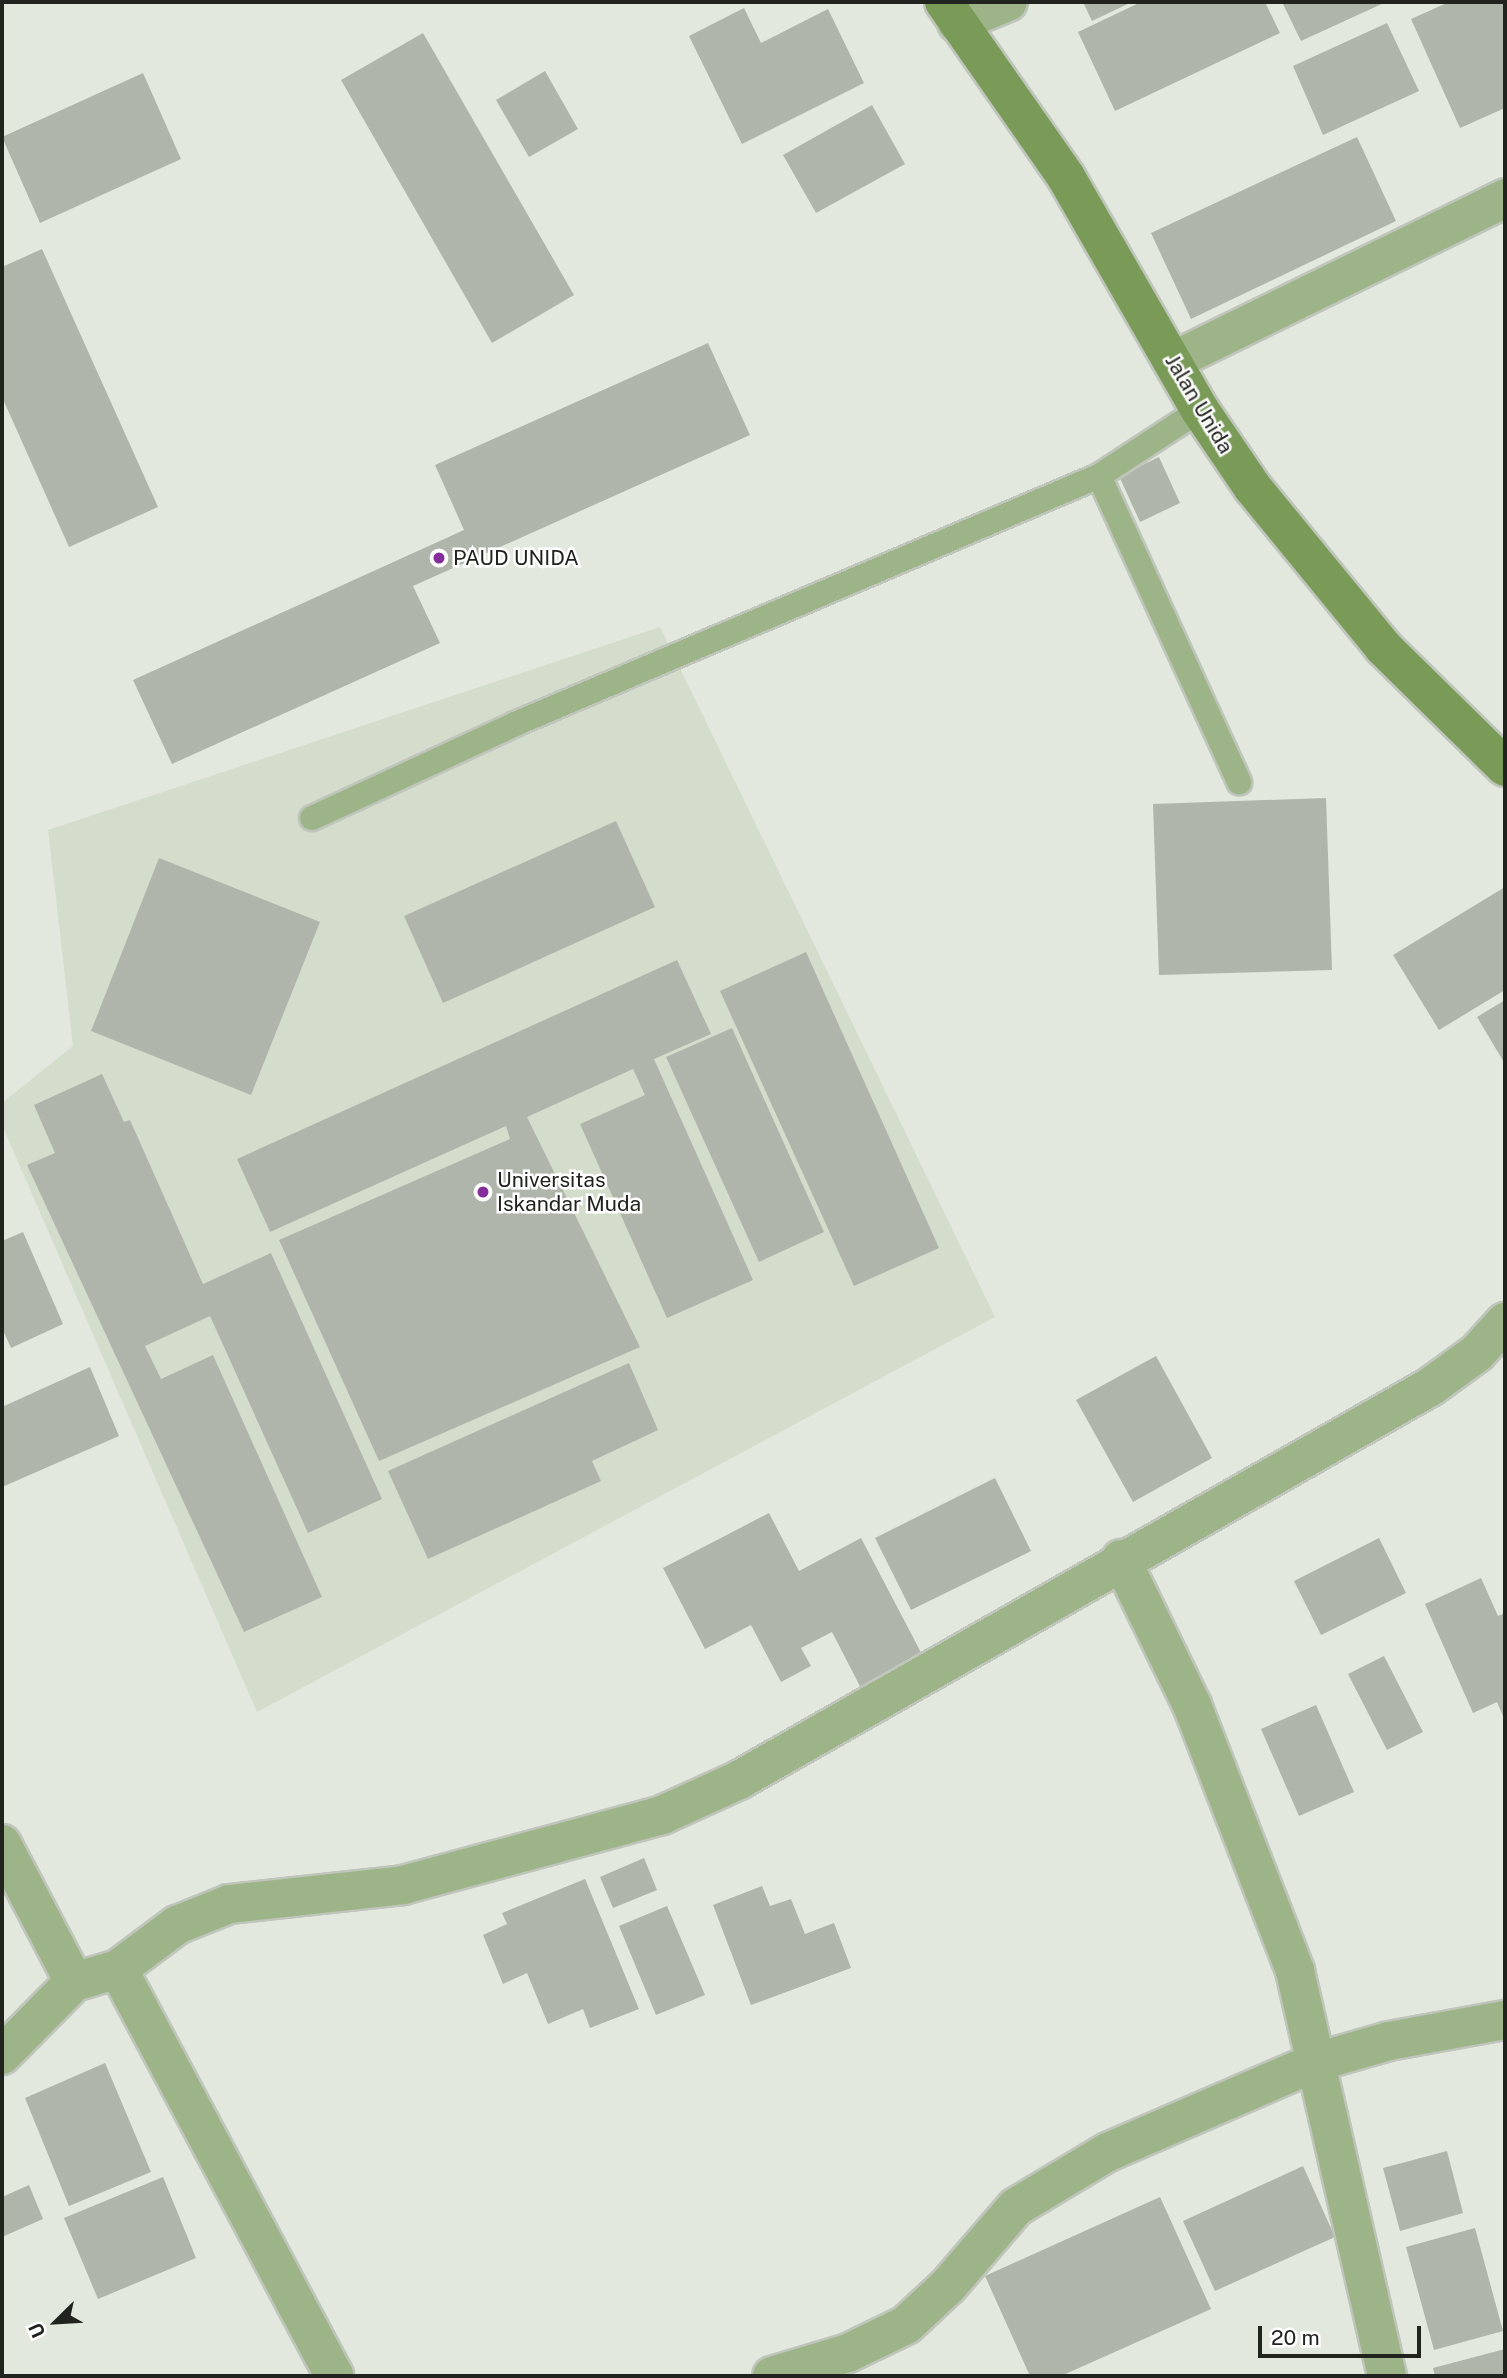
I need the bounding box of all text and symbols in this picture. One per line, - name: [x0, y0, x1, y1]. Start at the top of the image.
- street label: Jalan Unida: [1160, 350, 1238, 458]
- place label: PAUD UNIDA: [453, 545, 579, 571]
- marker: PAUD UNIDA: [431, 550, 447, 566]
- place label: Universitas Iskandar Muda: [497, 1167, 641, 1217]
- marker: Universitas Iskandar Muda: [475, 1184, 491, 1200]
- north arrow: [21, 2287, 91, 2357]
- scale bar: [1262, 2312, 1425, 2356]
- text: U: [24, 2320, 50, 2341]
- text: 20 m: [1271, 2325, 1320, 2350]

